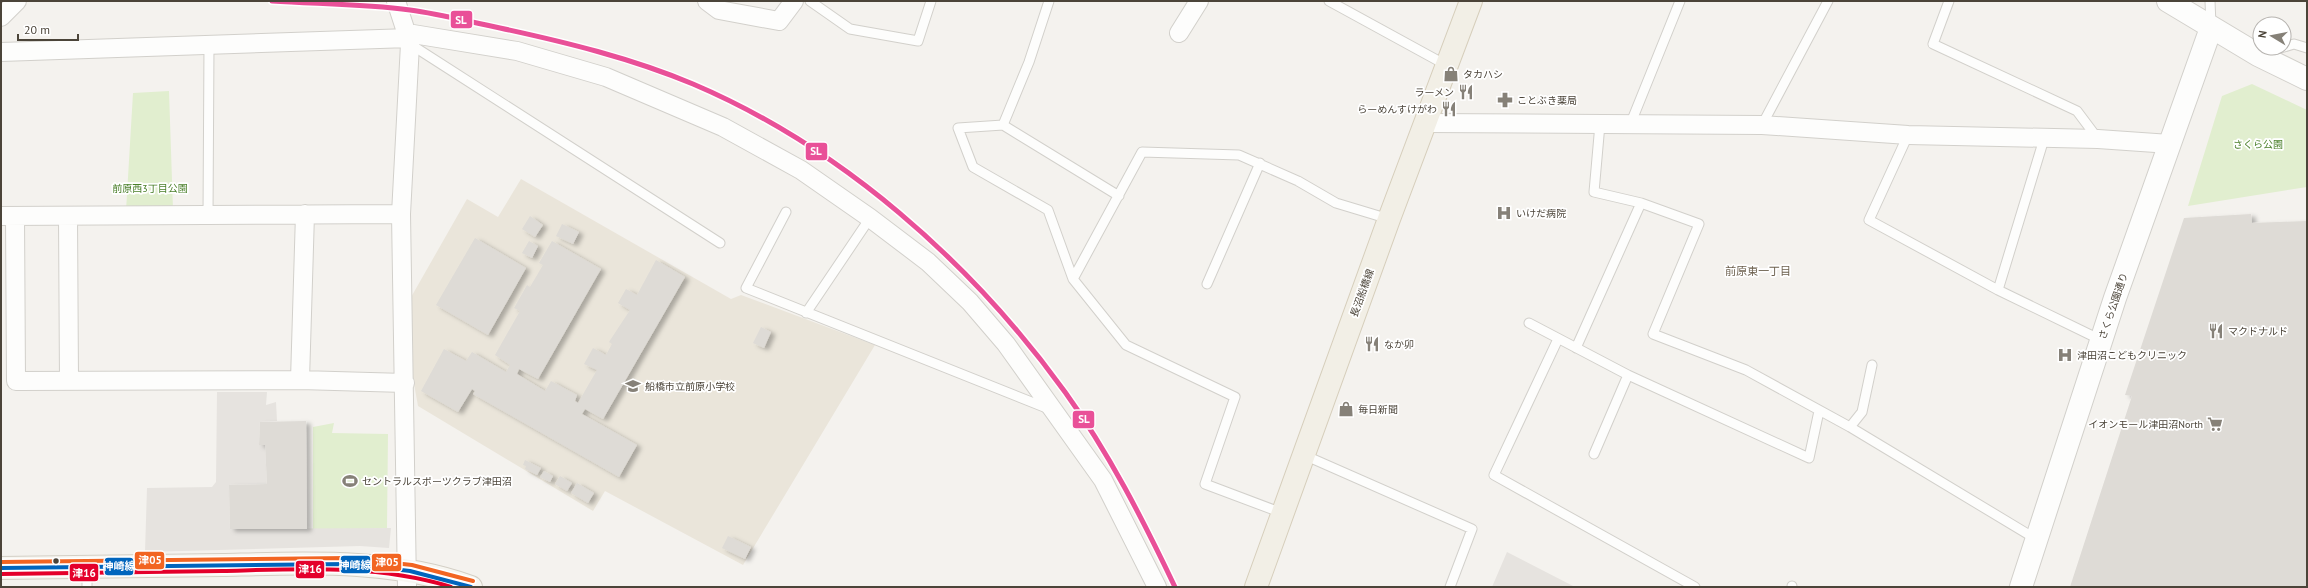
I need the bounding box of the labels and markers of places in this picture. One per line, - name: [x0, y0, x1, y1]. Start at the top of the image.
- shop icon: タカハシ: [1442, 65, 1460, 83]
- place label: タカハシ: [1463, 68, 1503, 81]
- restaurant icon: ラーメン: [1457, 83, 1475, 101]
- place label: ラーメン: [1414, 86, 1454, 99]
- pharmacy icon: ことぶき薬局: [1496, 91, 1514, 109]
- place label: ことぶき薬局: [1517, 94, 1577, 107]
- restaurant icon: らーめんすけがわ: [1440, 100, 1458, 118]
- place label: らーめんすけがわ: [1357, 103, 1437, 116]
- hospital icon: いけだ病院: [1495, 204, 1513, 222]
- place label: いけだ病院: [1516, 207, 1566, 220]
- restaurant icon: マクドナルド: [2207, 322, 2225, 340]
- place label: マクドナルド: [2228, 325, 2288, 338]
- restaurant icon: なか卯: [1363, 335, 1381, 353]
- place label: なか卯: [1384, 338, 1414, 351]
- hospital icon: 津田沼こどもクリニック: [2056, 346, 2074, 364]
- place label: 津田沼こどもクリニック: [2077, 349, 2187, 362]
- school or university icon: 船橋市立前原小学校: [624, 377, 642, 395]
- place label: 船橋市立前原小学校: [645, 380, 735, 393]
- shop icon: 毎日新聞: [1337, 400, 1355, 418]
- place label: 毎日新聞: [1358, 403, 1398, 416]
- supermarket icon: イオンモール津田沼North: [2206, 415, 2224, 433]
- place label: イオンモール津田沼North: [2088, 418, 2203, 431]
- sports icon: セントラルスポーツクラブ津田沼: [341, 472, 359, 490]
- place label: セントラルスポーツクラブ津田沼: [362, 475, 512, 488]
- unlabelled marker: [51, 556, 61, 566]

